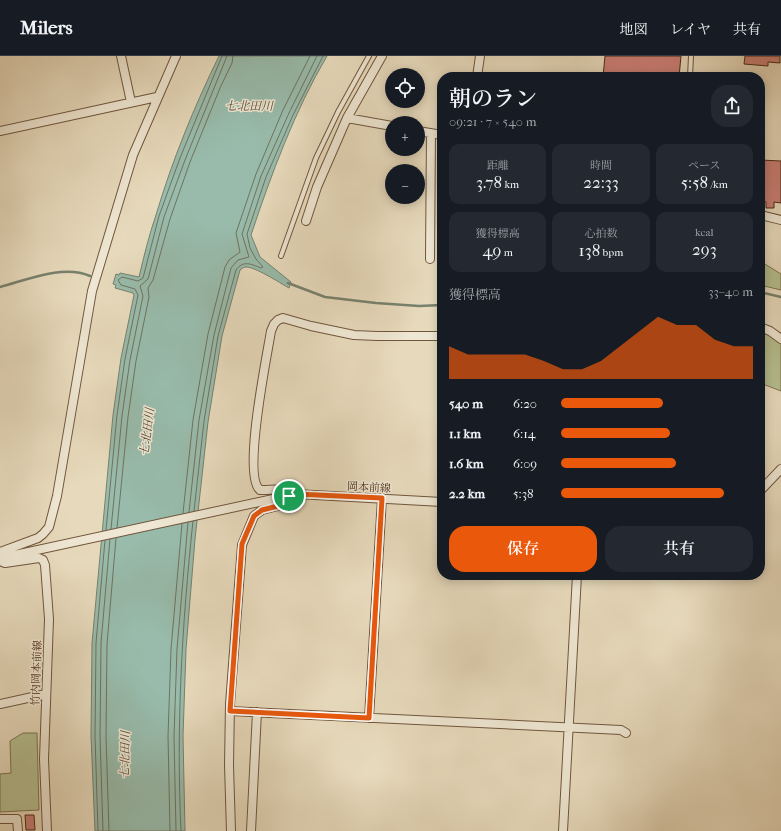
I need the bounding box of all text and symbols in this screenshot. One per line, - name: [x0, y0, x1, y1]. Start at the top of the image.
- text: Milers: [20, 17, 73, 39]
- text: 地図: [620, 21, 648, 38]
- text: レイヤ: [670, 21, 711, 38]
- text: 共有: [733, 21, 761, 38]
- map controls: [385, 68, 425, 204]
- button: locate: [385, 68, 425, 108]
- button: share: [711, 85, 753, 127]
- text: 朝のラン: [449, 86, 537, 112]
- water label: 七北田川: [225, 99, 275, 113]
- text: 09:21 · 7 × 540 m: [449, 114, 537, 129]
- button: +: [385, 116, 425, 156]
- text: 距離: [487, 159, 509, 172]
- text: 時間: [590, 159, 612, 172]
- text: ペース: [688, 159, 721, 172]
- button: −: [385, 164, 425, 204]
- text: 3.78: [476, 172, 502, 192]
- text: 22:33: [583, 172, 619, 192]
- text: 5:58: [681, 172, 708, 192]
- text: km: [502, 178, 519, 191]
- text: /km: [708, 178, 728, 191]
- text: kcal: [695, 226, 714, 239]
- text: 獲得標高: [476, 227, 520, 240]
- text: 心拍数: [584, 227, 617, 240]
- text: 293: [692, 239, 717, 259]
- text: 49: [482, 240, 501, 260]
- text: 138: [579, 240, 600, 260]
- text: m: [501, 246, 513, 259]
- text: bpm: [600, 246, 623, 259]
- text: 33–40 m: [708, 284, 753, 299]
- text: 獲得標高: [449, 287, 501, 302]
- text: 540 m: [449, 396, 483, 411]
- text: 6:20: [513, 396, 537, 411]
- water label: 七北田川: [137, 405, 157, 457]
- text: 1.1 km: [449, 426, 481, 441]
- text: 6:14: [513, 426, 536, 441]
- text: 1.6 km: [449, 456, 483, 471]
- text: 6:09: [513, 456, 537, 471]
- pin: [272, 479, 306, 513]
- street label: 岡本前線: [347, 480, 391, 495]
- icon: arrive: [278, 485, 300, 507]
- text: 2.2 km: [449, 486, 485, 501]
- text: 5:38: [513, 486, 534, 501]
- button: 保存: [449, 526, 597, 572]
- button: 共有: [605, 526, 753, 572]
- street label: 竹内岡本前線: [29, 640, 44, 706]
- water label: 七北田川: [118, 729, 132, 779]

